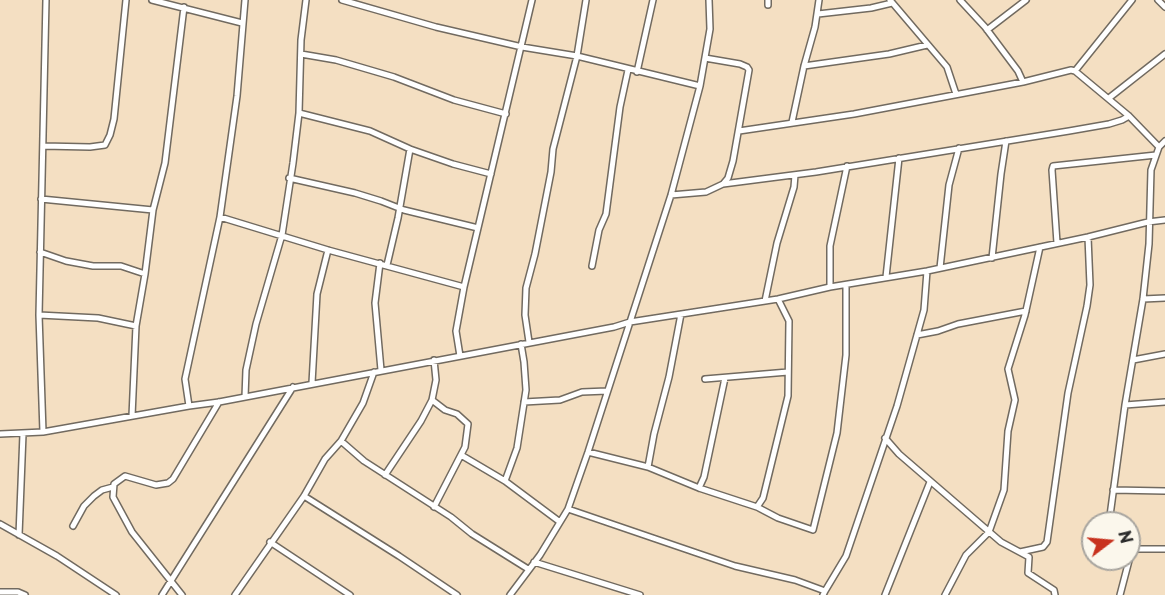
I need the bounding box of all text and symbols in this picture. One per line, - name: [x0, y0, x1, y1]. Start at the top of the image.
- north arrow: [1081, 511, 1141, 571]
- text: N: [1113, 527, 1140, 546]

